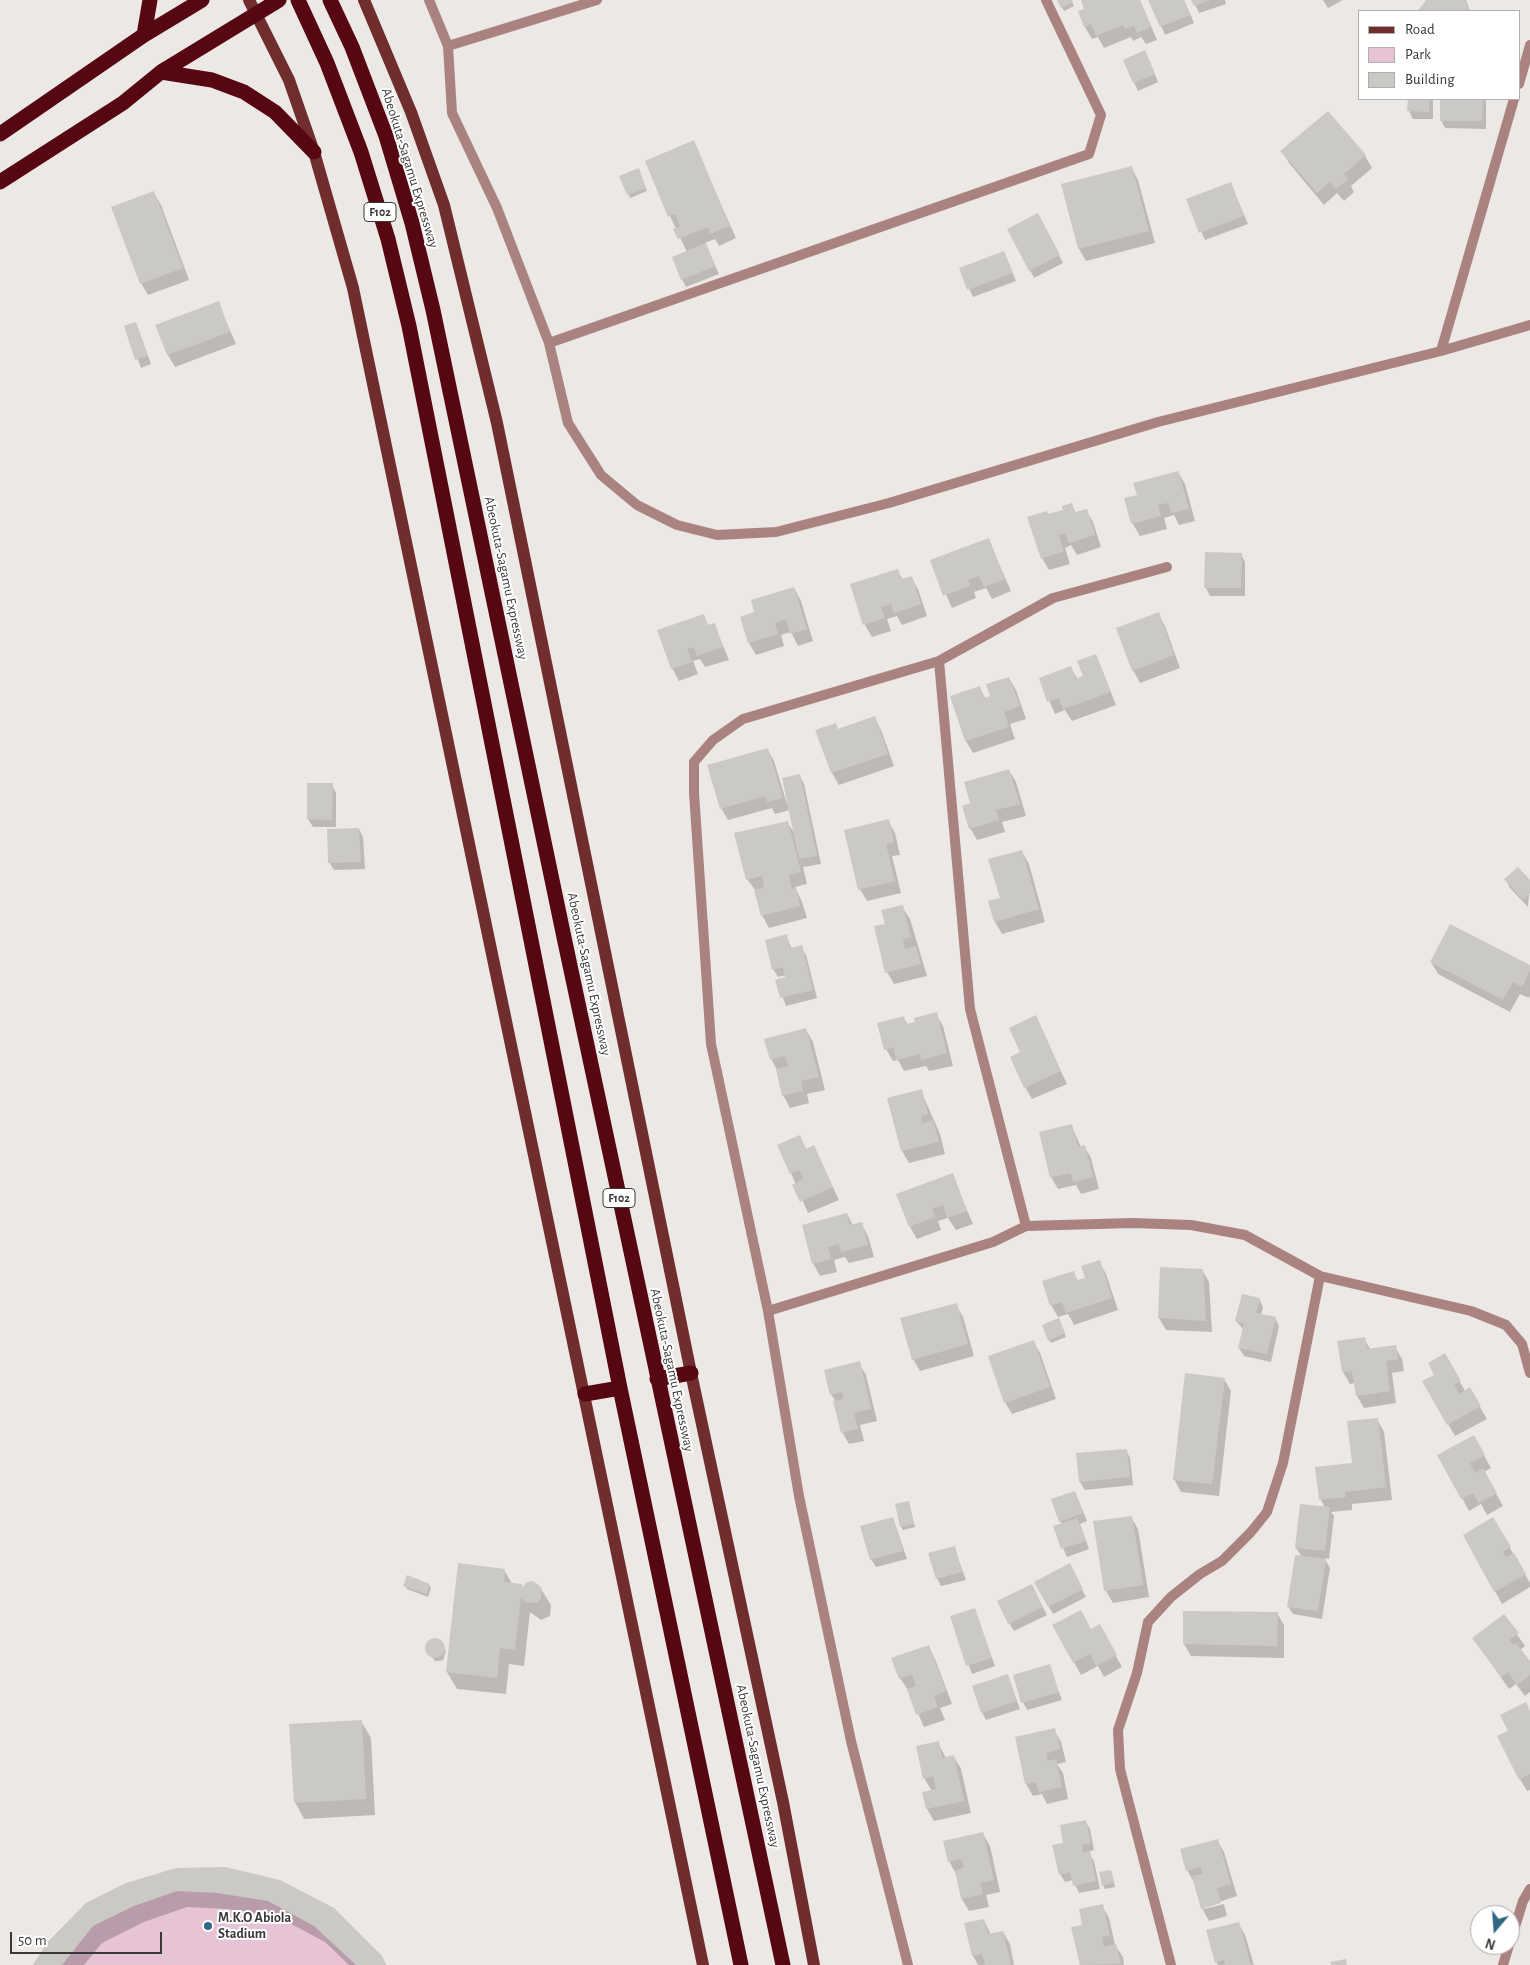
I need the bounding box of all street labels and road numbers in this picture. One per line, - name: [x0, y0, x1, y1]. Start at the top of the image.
- street label: Abeokuta-Sagamu Expressway: [378, 86, 442, 250]
- road number: F102: [364, 202, 396, 222]
- street label: Abeokuta-Sagamu Expressway: [480, 495, 532, 661]
- street label: Abeokuta-Sagamu Expressway: [563, 891, 615, 1057]
- road number: F102: [603, 1188, 635, 1208]
- street label: Abeokuta-Sagamu Expressway: [646, 1287, 698, 1453]
- street label: Abeokuta-Sagamu Expressway: [732, 1683, 784, 1849]

